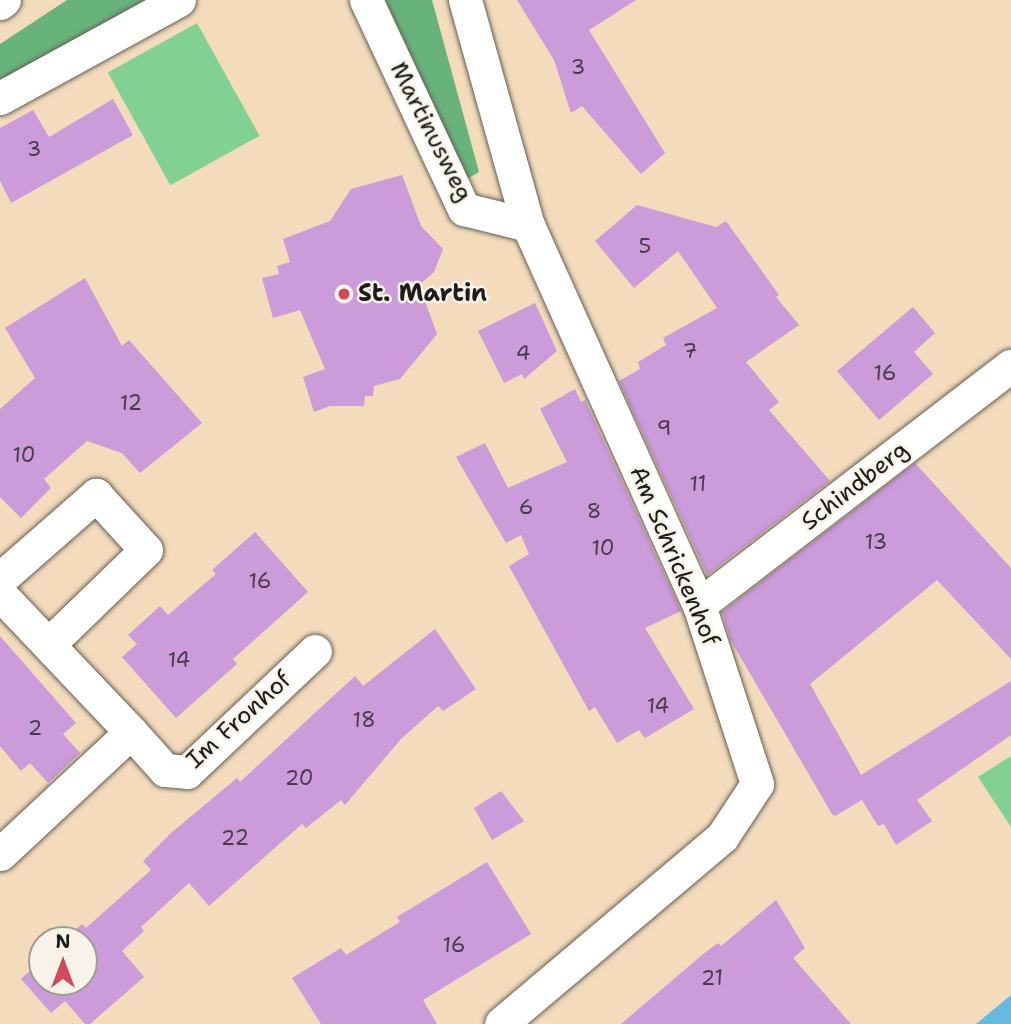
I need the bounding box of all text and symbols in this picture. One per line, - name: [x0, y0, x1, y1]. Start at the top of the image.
- house number: 3: [571, 54, 585, 80]
- street label: Martinusweg: [384, 57, 478, 207]
- house number: 3: [27, 136, 41, 162]
- house number: 5: [639, 233, 651, 259]
- place label: St. Martin: [358, 280, 487, 308]
- marker: St. Martin: [336, 286, 352, 302]
- house number: 7: [683, 338, 697, 364]
- house number: 4: [516, 340, 530, 366]
- house number: 16: [874, 360, 896, 386]
- house number: 12: [120, 390, 142, 416]
- house number: 9: [657, 415, 671, 441]
- street label: Schindberg: [796, 435, 914, 537]
- house number: 10: [13, 442, 35, 468]
- street label: Am Schrickenhof: [623, 462, 725, 650]
- house number: 11: [690, 471, 706, 497]
- house number: 6: [519, 494, 533, 520]
- house number: 8: [587, 498, 601, 524]
- house number: 13: [865, 529, 887, 555]
- house number: 10: [592, 535, 614, 561]
- house number: 16: [249, 568, 271, 594]
- house number: 14: [168, 647, 190, 673]
- street label: Im Fronhof: [181, 666, 297, 774]
- house number: 14: [647, 693, 669, 719]
- house number: 18: [352, 707, 376, 733]
- house number: 2: [28, 715, 42, 741]
- house number: 20: [285, 765, 313, 791]
- house number: 22: [221, 825, 249, 851]
- north arrow: [28, 926, 98, 996]
- text: N: [55, 929, 71, 954]
- house number: 16: [443, 932, 465, 958]
- house number: 21: [701, 965, 723, 991]

